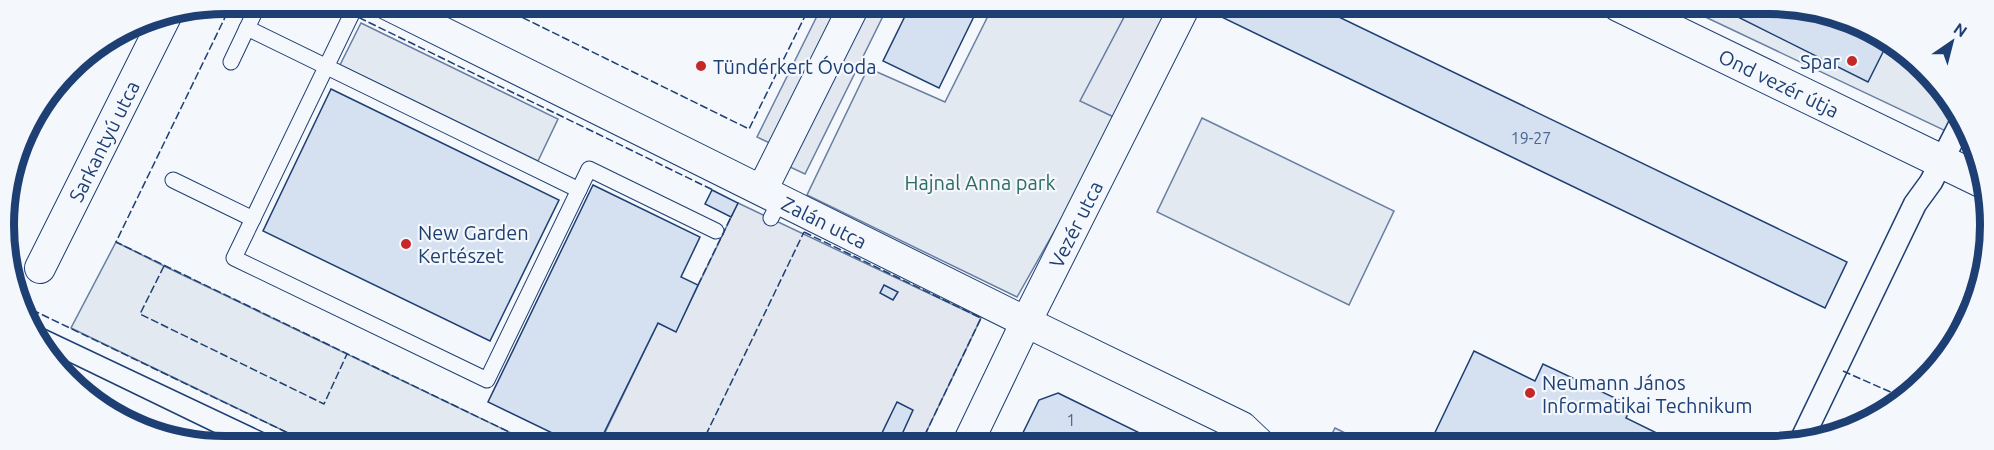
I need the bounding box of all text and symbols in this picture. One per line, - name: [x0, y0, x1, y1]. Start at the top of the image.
- north arrow: [1922, 12, 1982, 72]
- text: N: [1951, 19, 1971, 41]
- street label: Ond vezér útja: [1715, 44, 1843, 122]
- place label: Spar: [1800, 50, 1840, 73]
- marker: Spar: [1845, 54, 1859, 68]
- place label: Tündérkert Óvoda: [713, 55, 876, 78]
- marker: Tündérkert Óvoda: [694, 59, 708, 73]
- street label: Sarkantyú utca: [64, 77, 143, 205]
- house number: 19-27: [1511, 129, 1551, 147]
- park label: Hajnal Anna park: [905, 171, 1055, 194]
- street label: Vezér utca: [1044, 177, 1107, 271]
- street label: Zalán utca: [778, 191, 871, 253]
- place label: New Garden Kertészet: [418, 221, 529, 267]
- marker: New Garden Kertészet: [399, 237, 413, 251]
- place label: Neumann János Informatikai Technikum: [1542, 371, 1752, 417]
- marker: Neumann János Informatikai Technikum: [1523, 386, 1537, 400]
- house number: 1: [1066, 411, 1076, 429]

